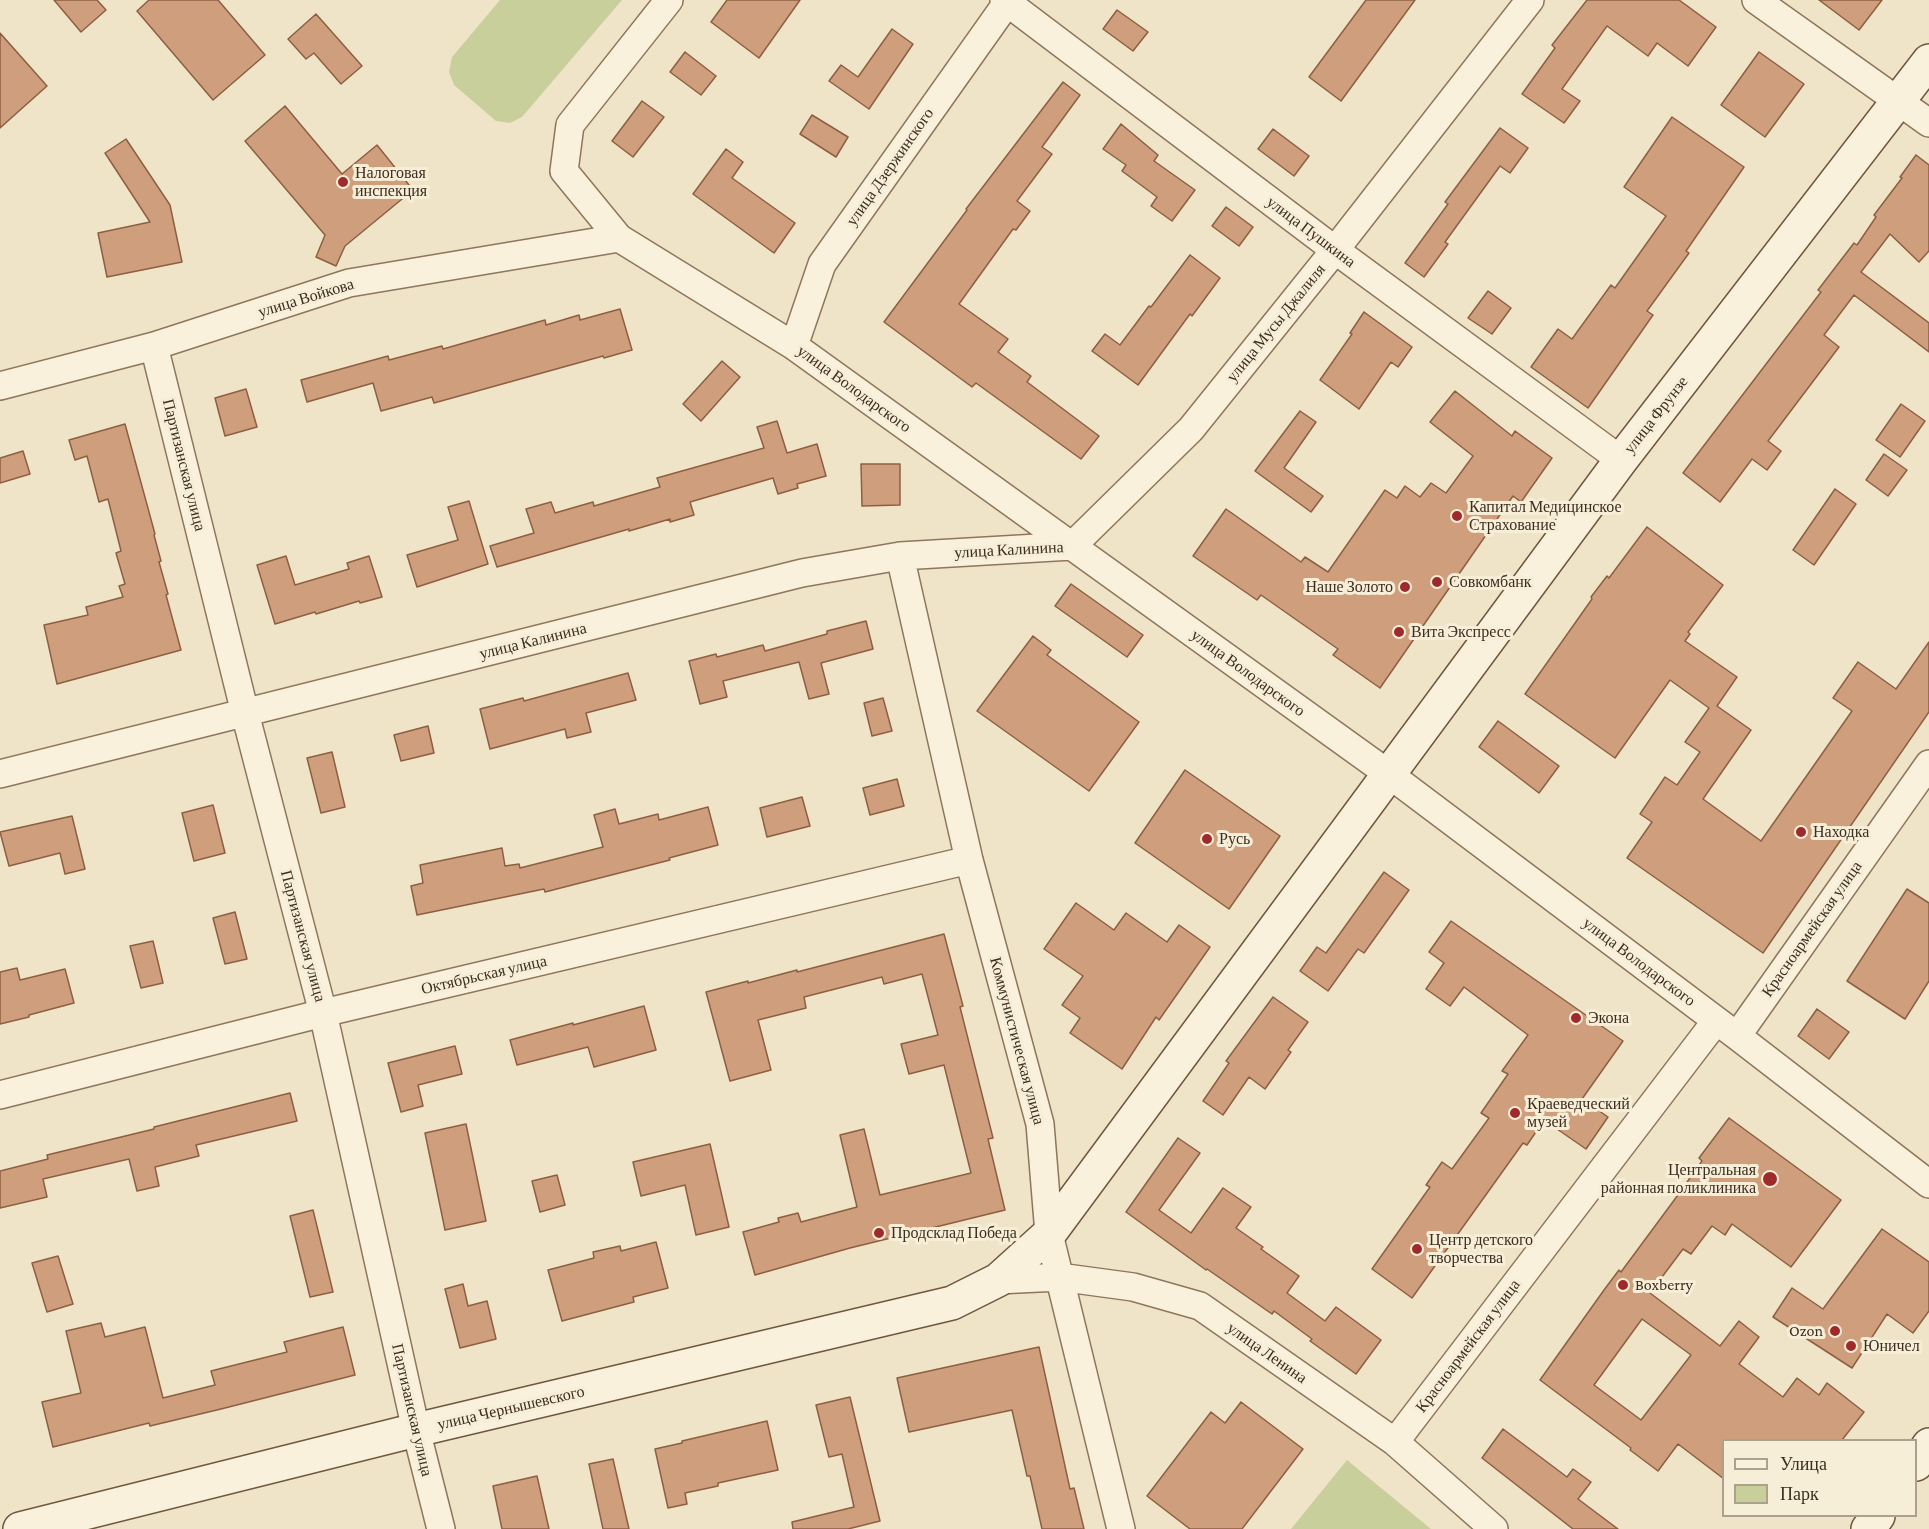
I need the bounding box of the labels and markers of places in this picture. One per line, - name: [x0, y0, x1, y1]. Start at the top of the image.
- place label: Налоговая инспекция: [355, 163, 427, 201]
- marker: Налоговая инспекция: [336, 175, 350, 189]
- place label: Капитал Медицинское Страхование: [1469, 497, 1622, 535]
- marker: Капитал Медицинское Страхование: [1450, 509, 1464, 523]
- place label: Совкомбанк: [1449, 572, 1532, 592]
- marker: Совкомбанк: [1430, 575, 1444, 589]
- place label: Наше Золото: [1306, 577, 1393, 597]
- marker: Наше Золото: [1398, 580, 1412, 594]
- place label: Вита Экспресс: [1411, 622, 1511, 642]
- marker: Вита Экспресс: [1392, 625, 1406, 639]
- place label: Находка: [1813, 822, 1869, 842]
- marker: Находка: [1794, 825, 1808, 839]
- place label: Русь: [1219, 829, 1250, 849]
- marker: Русь: [1200, 832, 1214, 846]
- place label: Экона: [1588, 1008, 1629, 1028]
- marker: Экона: [1569, 1011, 1583, 1025]
- place label: Краеведческий музей: [1527, 1094, 1630, 1132]
- marker: Краеведческий музей: [1508, 1106, 1522, 1120]
- place label: Центральная районная поликлиника: [1601, 1160, 1756, 1198]
- marker: Центральная районная поликлиника: [1761, 1170, 1779, 1188]
- place label: Продсклад Победа: [891, 1223, 1017, 1243]
- marker: Продсклад Победа: [872, 1226, 886, 1240]
- place label: Центр детского творчества: [1429, 1230, 1533, 1268]
- marker: Центр детского творчества: [1410, 1242, 1424, 1256]
- place label: Boxberry: [1635, 1275, 1693, 1295]
- marker: Boxberry: [1616, 1278, 1630, 1292]
- place label: Ozon: [1789, 1321, 1823, 1341]
- marker: Ozon: [1828, 1324, 1842, 1338]
- place label: Юничел: [1863, 1336, 1920, 1356]
- marker: Юничел: [1844, 1339, 1858, 1353]

